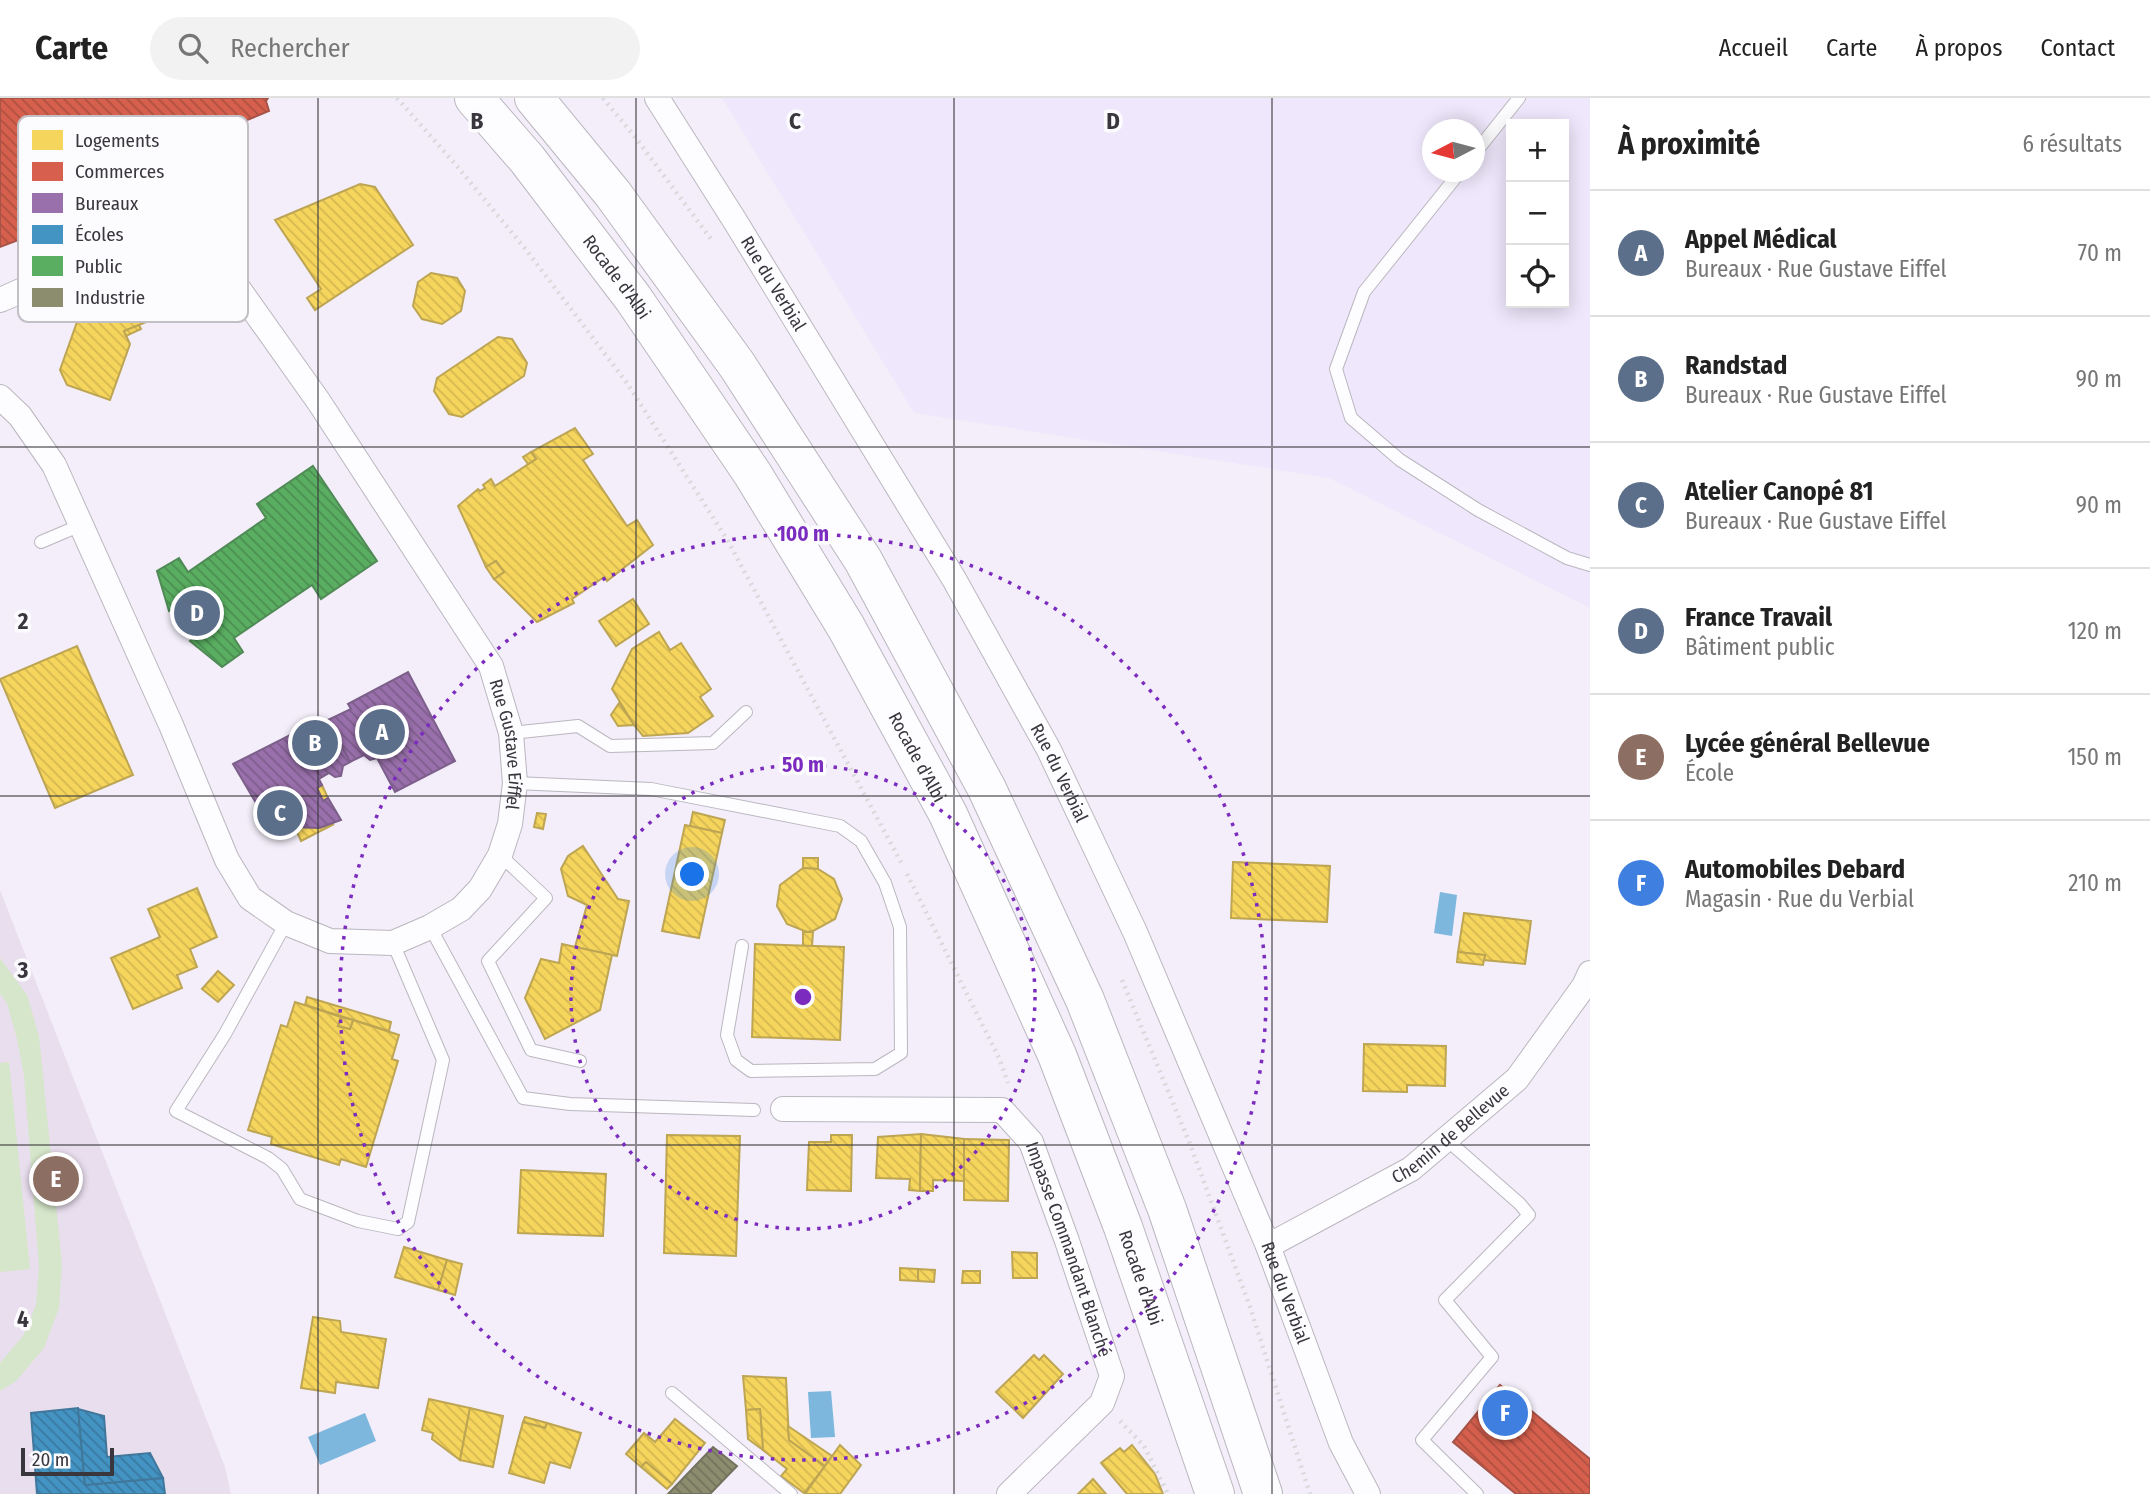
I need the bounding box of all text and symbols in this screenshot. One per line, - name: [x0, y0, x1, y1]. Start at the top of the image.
- search box: [150, 17, 640, 80]
- text: Carte: [35, 28, 108, 68]
- icon: search: [174, 29, 212, 67]
- text: Rechercher: [230, 33, 350, 64]
- text: Accueil: [1719, 34, 1788, 62]
- text: Carte: [1826, 34, 1877, 62]
- text: À propos: [1915, 34, 2002, 62]
- text: Contact: [2040, 34, 2115, 62]
- text: B: [471, 107, 484, 135]
- text: C: [789, 107, 801, 135]
- text: D: [1106, 107, 1120, 135]
- legend: [18, 116, 248, 322]
- north arrow: [1422, 119, 1485, 182]
- map controls: [1506, 119, 1569, 308]
- button: +: [1506, 119, 1569, 182]
- text: À proximité: [1618, 126, 1760, 162]
- text: Logements: [75, 129, 159, 152]
- text: 6 résultats: [2023, 130, 2122, 158]
- text: Commerces: [75, 160, 164, 183]
- button: −: [1506, 182, 1569, 245]
- text: Bureaux: [75, 192, 139, 215]
- text: Écoles: [75, 223, 124, 246]
- text: Appel Médical: [1685, 224, 1837, 255]
- street label: Rocade d'Albi: [578, 231, 655, 323]
- street label: Rue du Verbial: [736, 232, 811, 335]
- text: A: [1635, 239, 1647, 267]
- text: 70 m: [2078, 239, 2122, 267]
- button: locate: [1506, 245, 1569, 308]
- text: Public: [75, 255, 122, 278]
- text: Bureaux · Rue Gustave Eiffel: [1685, 255, 1947, 283]
- text: Industrie: [75, 286, 145, 309]
- text: Randstad: [1685, 350, 1787, 381]
- text: B: [1635, 365, 1647, 393]
- text: 90 m: [2076, 365, 2122, 393]
- text: Bureaux · Rue Gustave Eiffel: [1685, 381, 1947, 409]
- text: Atelier Canopé 81: [1685, 476, 1874, 507]
- text: C: [1635, 491, 1647, 519]
- text: 90 m: [2076, 491, 2122, 519]
- text: Bureaux · Rue Gustave Eiffel: [1685, 507, 1947, 535]
- text: 100 m: [777, 521, 829, 547]
- pin: D: [174, 587, 220, 639]
- text: France Travail: [1685, 602, 1832, 633]
- text: 2: [17, 607, 29, 635]
- text: D: [1634, 617, 1648, 645]
- text: 120 m: [2068, 617, 2122, 645]
- text: Bâtiment public: [1685, 633, 1834, 661]
- street label: Rue Gustave Eiffel: [485, 676, 526, 811]
- pin: A: [359, 706, 405, 758]
- street label: Rocade d'Albi: [884, 708, 950, 806]
- pin: B: [292, 717, 338, 769]
- street label: Rue du Verbial: [1026, 720, 1093, 826]
- text: Lycée général Bellevue: [1685, 728, 1930, 759]
- text: E: [1636, 743, 1646, 771]
- text: 150 m: [2067, 743, 2122, 771]
- text: 50 m: [782, 752, 824, 778]
- text: École: [1685, 759, 1734, 787]
- pin: C: [257, 787, 303, 839]
- text: Automobiles Debard: [1685, 854, 1905, 885]
- your location: [675, 857, 709, 891]
- text: F: [1636, 869, 1646, 897]
- text: 210 m: [2068, 869, 2122, 897]
- text: Magasin · Rue du Verbial: [1685, 885, 1914, 913]
- text: 3: [17, 956, 29, 984]
- centre of rings: [791, 985, 815, 1009]
- street label: Chemin de Bellevue: [1388, 1079, 1514, 1188]
- street label: Impasse Commandant Blanché: [1021, 1139, 1116, 1360]
- pin: E: [33, 1153, 79, 1205]
- street label: Rocade d'Albi: [1114, 1227, 1167, 1328]
- street label: Rue du Verbial: [1256, 1239, 1314, 1347]
- text: 4: [17, 1305, 29, 1333]
- pin: F: [1482, 1387, 1528, 1439]
- scale bar: [21, 1445, 114, 1477]
- text: 20 m: [32, 1448, 69, 1471]

